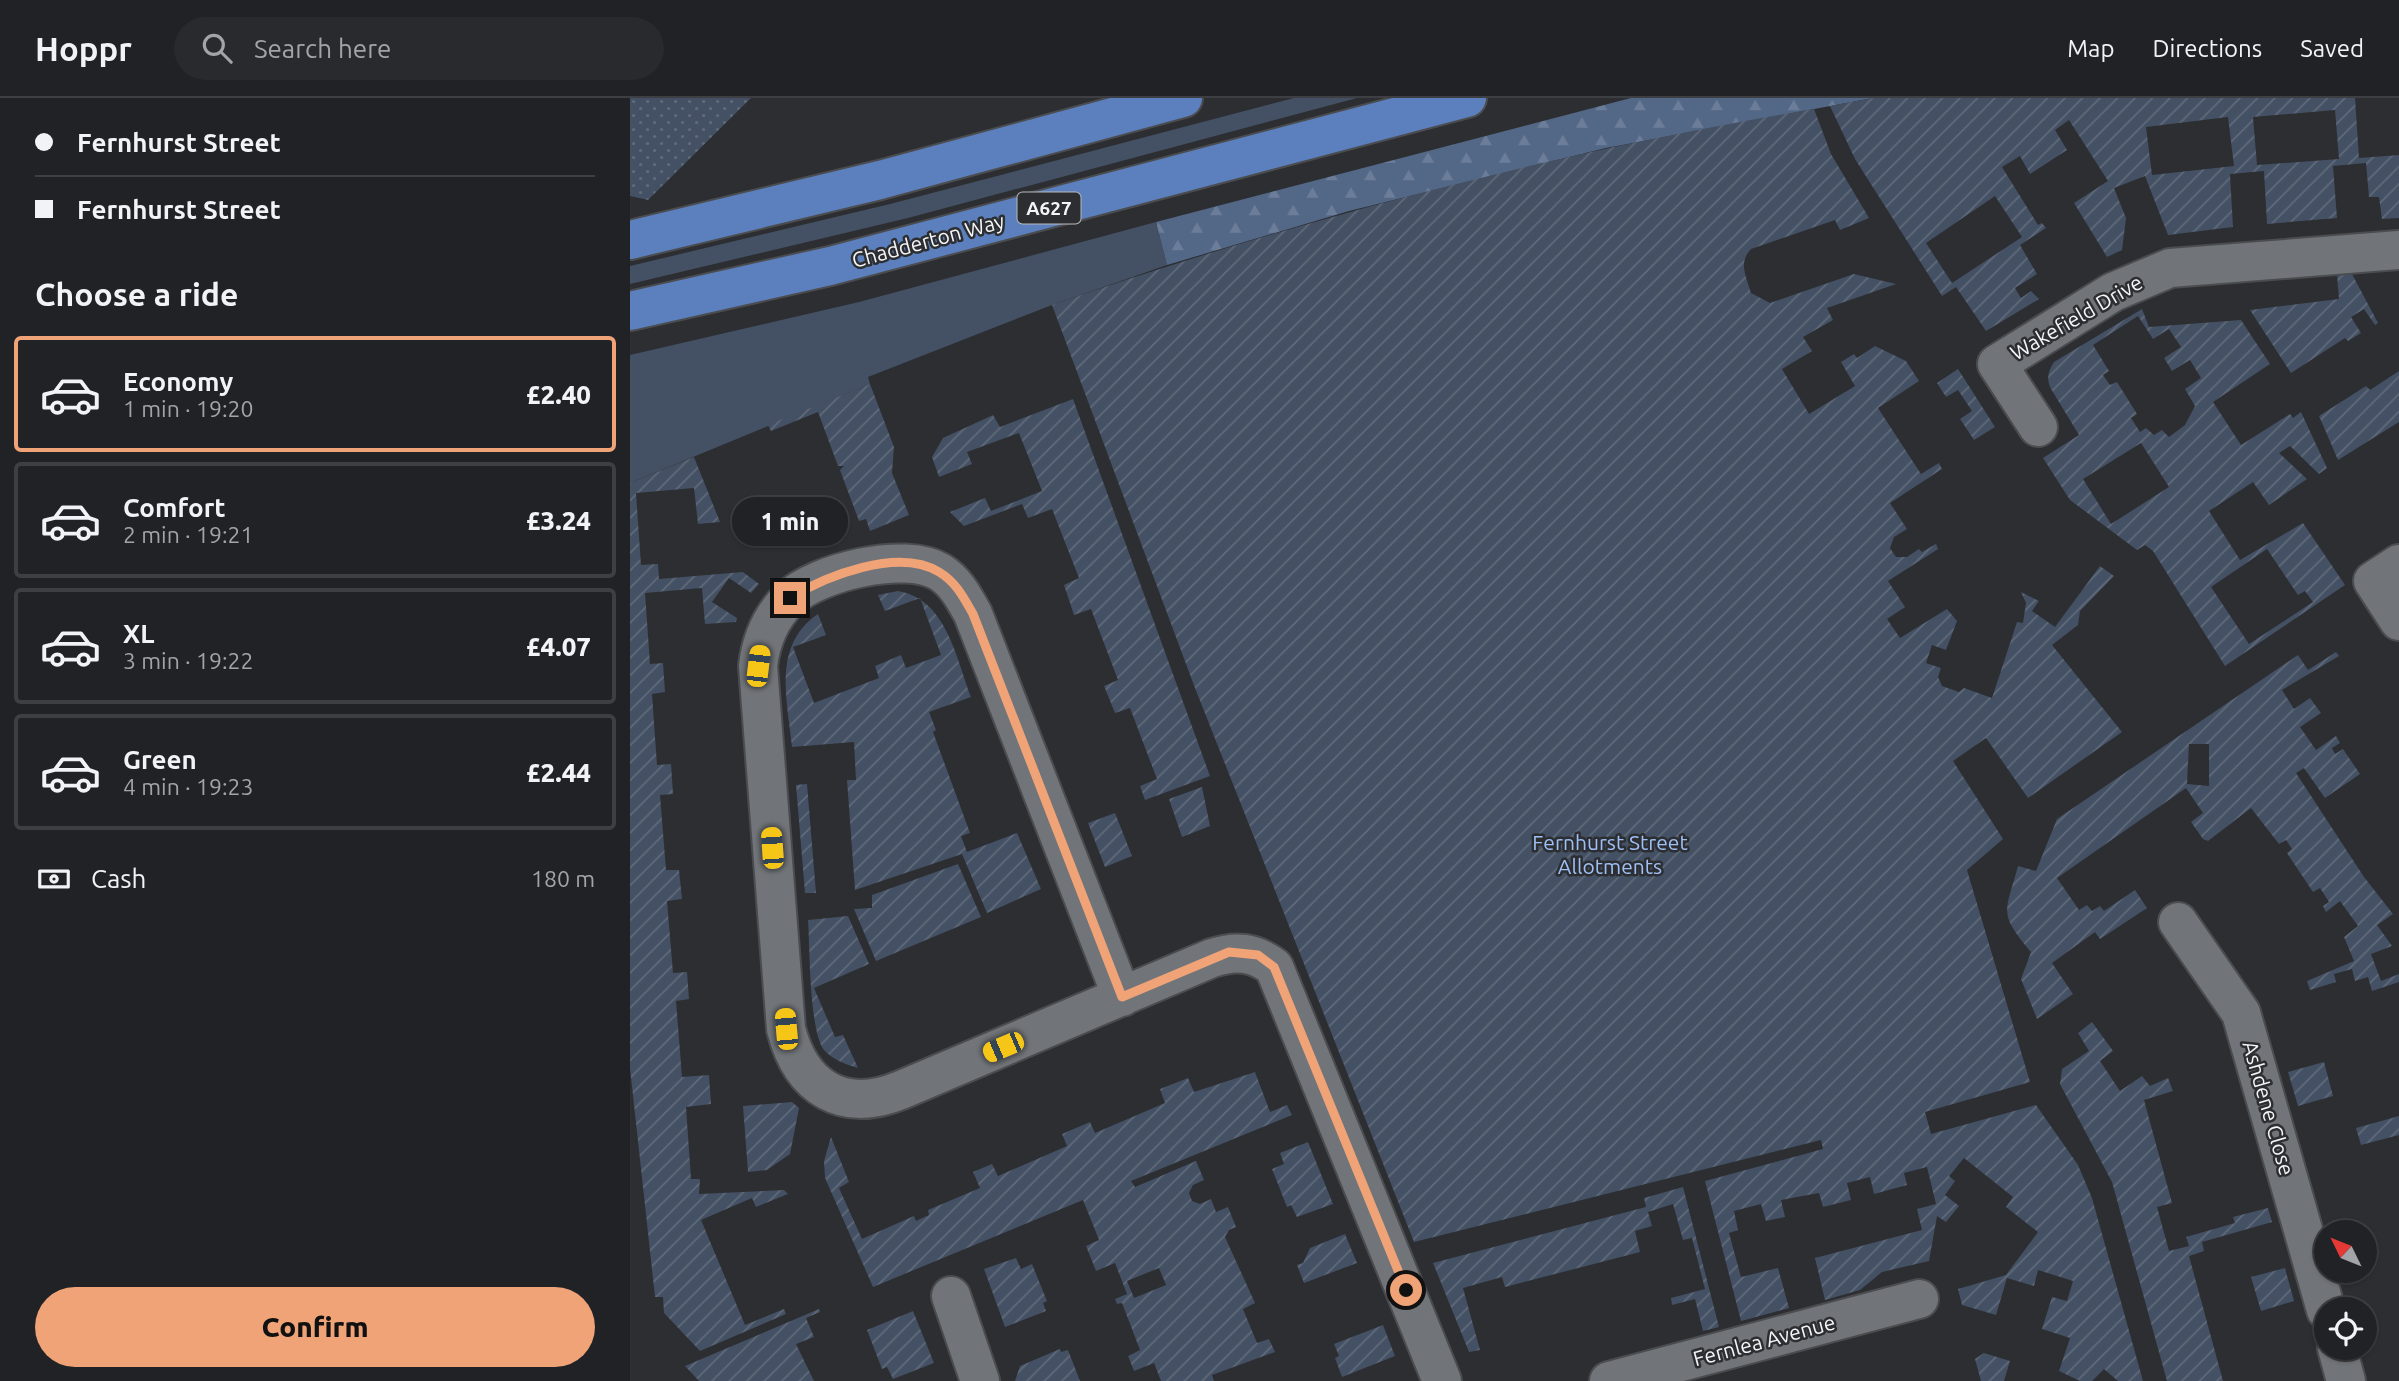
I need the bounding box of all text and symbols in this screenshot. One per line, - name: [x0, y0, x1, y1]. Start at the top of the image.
- search box: [174, 17, 664, 80]
- icon: search: [198, 29, 236, 67]
- text: Hoppr: [35, 30, 132, 67]
- text: Search here: [254, 34, 391, 63]
- text: Map: [2067, 35, 2114, 62]
- text: Directions: [2152, 35, 2262, 62]
- text: Saved: [2300, 35, 2364, 62]
- text: Fernhurst Street: [77, 128, 281, 157]
- road number: A627: [1018, 192, 1080, 223]
- text: Fernhurst Street: [77, 195, 281, 224]
- street label: Chadderton Way: [849, 208, 1007, 272]
- street label: Wakefield Drive: [2006, 269, 2146, 365]
- text: Choose a ride: [35, 276, 238, 312]
- icon: car: [39, 363, 102, 426]
- text: Economy: [123, 367, 233, 396]
- text: £2.40: [526, 380, 591, 409]
- text: 1 min · 19:20: [123, 396, 254, 421]
- icon: car: [39, 489, 102, 552]
- text: Comfort: [123, 493, 226, 522]
- callout: 1 min: [732, 496, 848, 546]
- text: £3.24: [526, 506, 591, 535]
- text: 1 min: [761, 509, 819, 534]
- text: 2 min · 19:21: [123, 522, 254, 547]
- route end: [774, 582, 806, 614]
- icon: car: [39, 615, 102, 678]
- text: XL: [123, 619, 154, 648]
- text: £4.07: [526, 632, 591, 661]
- car: [746, 644, 771, 688]
- text: 3 min · 19:22: [123, 648, 254, 673]
- icon: car: [39, 741, 102, 804]
- text: Green: [123, 745, 197, 774]
- text: £2.44: [526, 758, 591, 787]
- text: 4 min · 19:23: [123, 774, 254, 799]
- car: [761, 826, 784, 870]
- park label: Fernhurst Street Allotments: [1532, 830, 1688, 878]
- icon: cash: [35, 860, 73, 898]
- text: Cash: [91, 864, 146, 893]
- text: 180 m: [531, 866, 595, 891]
- car: [774, 1007, 799, 1051]
- car: [980, 1029, 1027, 1065]
- street label: Ashdene Close: [2238, 1038, 2300, 1178]
- north arrow: [2314, 1220, 2376, 1283]
- map controls: [2314, 1220, 2377, 1360]
- route start: [1390, 1274, 1422, 1306]
- button: Confirm: [35, 1287, 595, 1367]
- button: locate: [2314, 1297, 2377, 1360]
- street label: Fernlea Avenue: [1690, 1310, 1838, 1370]

